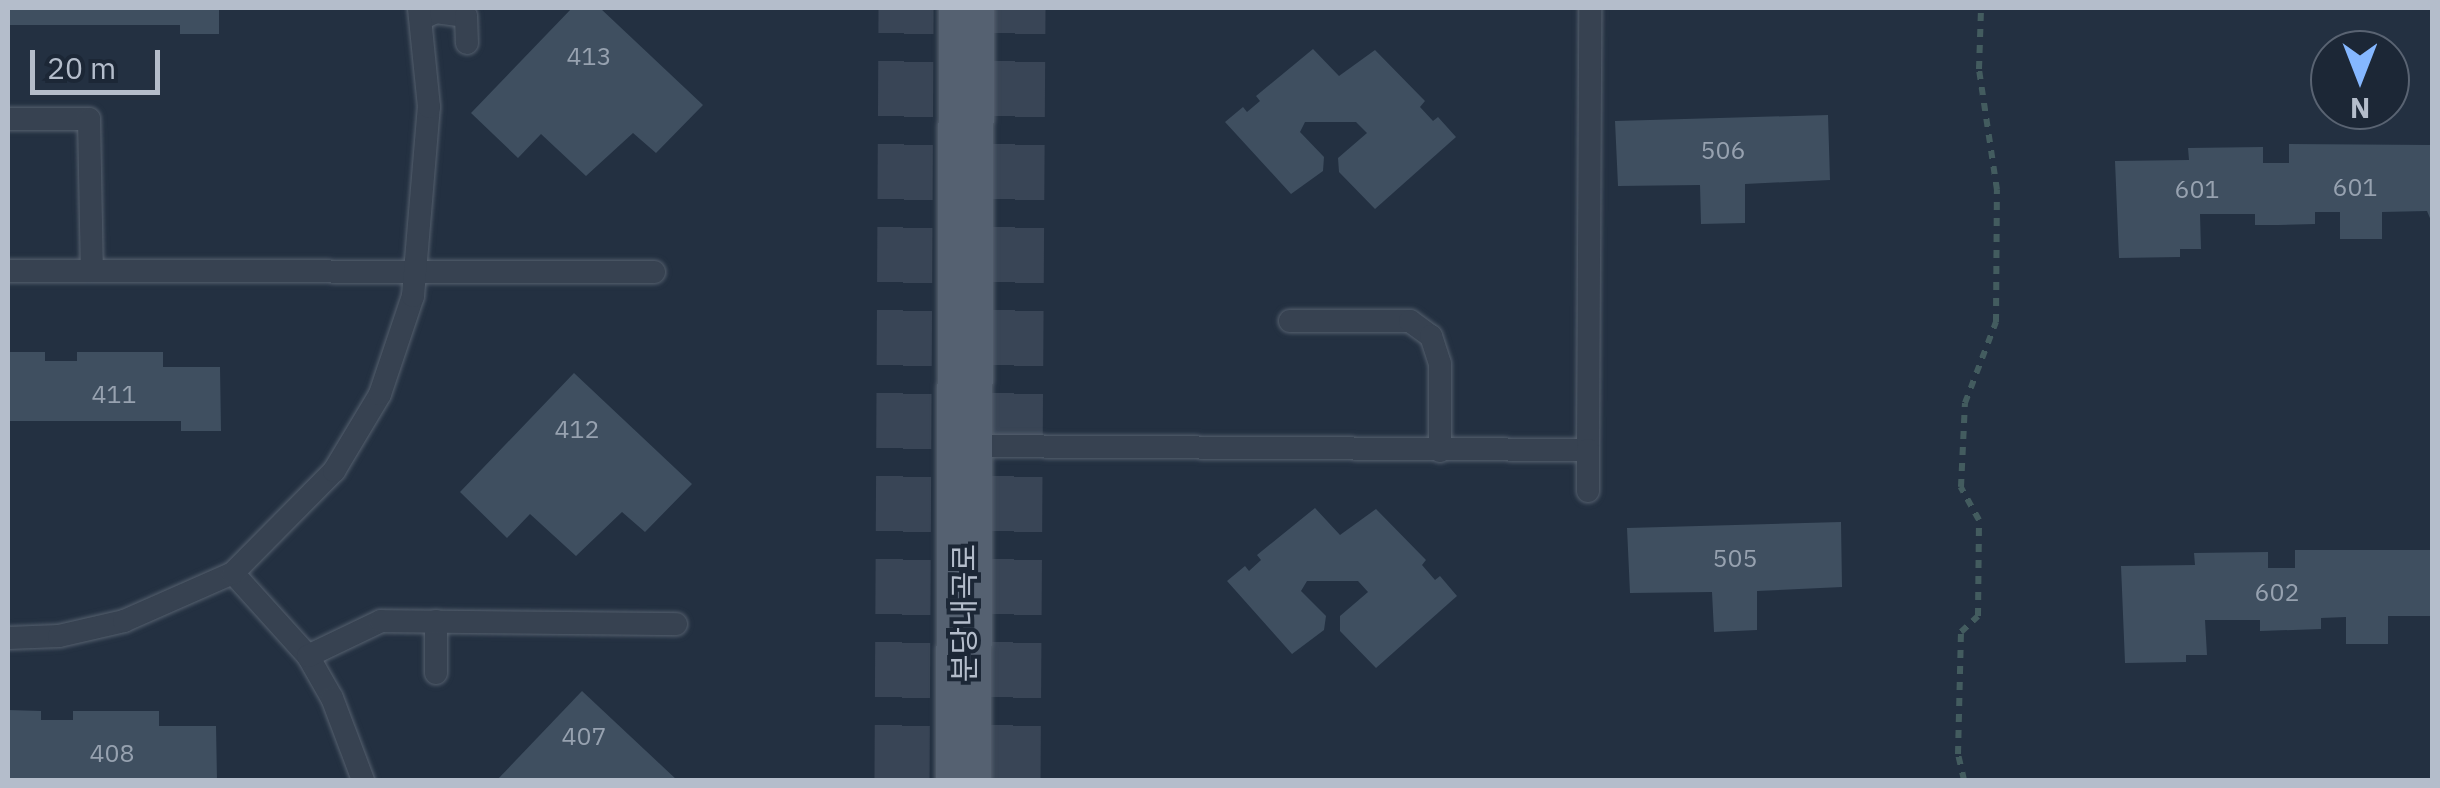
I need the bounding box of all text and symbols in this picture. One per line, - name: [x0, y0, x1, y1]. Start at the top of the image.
- scale bar: [35, 30, 165, 92]
- north arrow: [2310, 30, 2410, 130]
- house number: 413: [567, 41, 611, 71]
- text: 20 m: [47, 48, 116, 87]
- text: N: [2350, 90, 2370, 127]
- house number: 506: [1701, 135, 1745, 165]
- house number: 601: [2333, 172, 2377, 202]
- house number: 601: [2175, 174, 2219, 204]
- house number: 411: [92, 379, 136, 409]
- house number: 412: [555, 414, 599, 444]
- house number: 505: [1713, 543, 1757, 573]
- street label: 분당내곡로: [946, 544, 982, 682]
- house number: 602: [2255, 577, 2299, 607]
- house number: 407: [562, 721, 606, 751]
- house number: 408: [90, 738, 134, 768]

